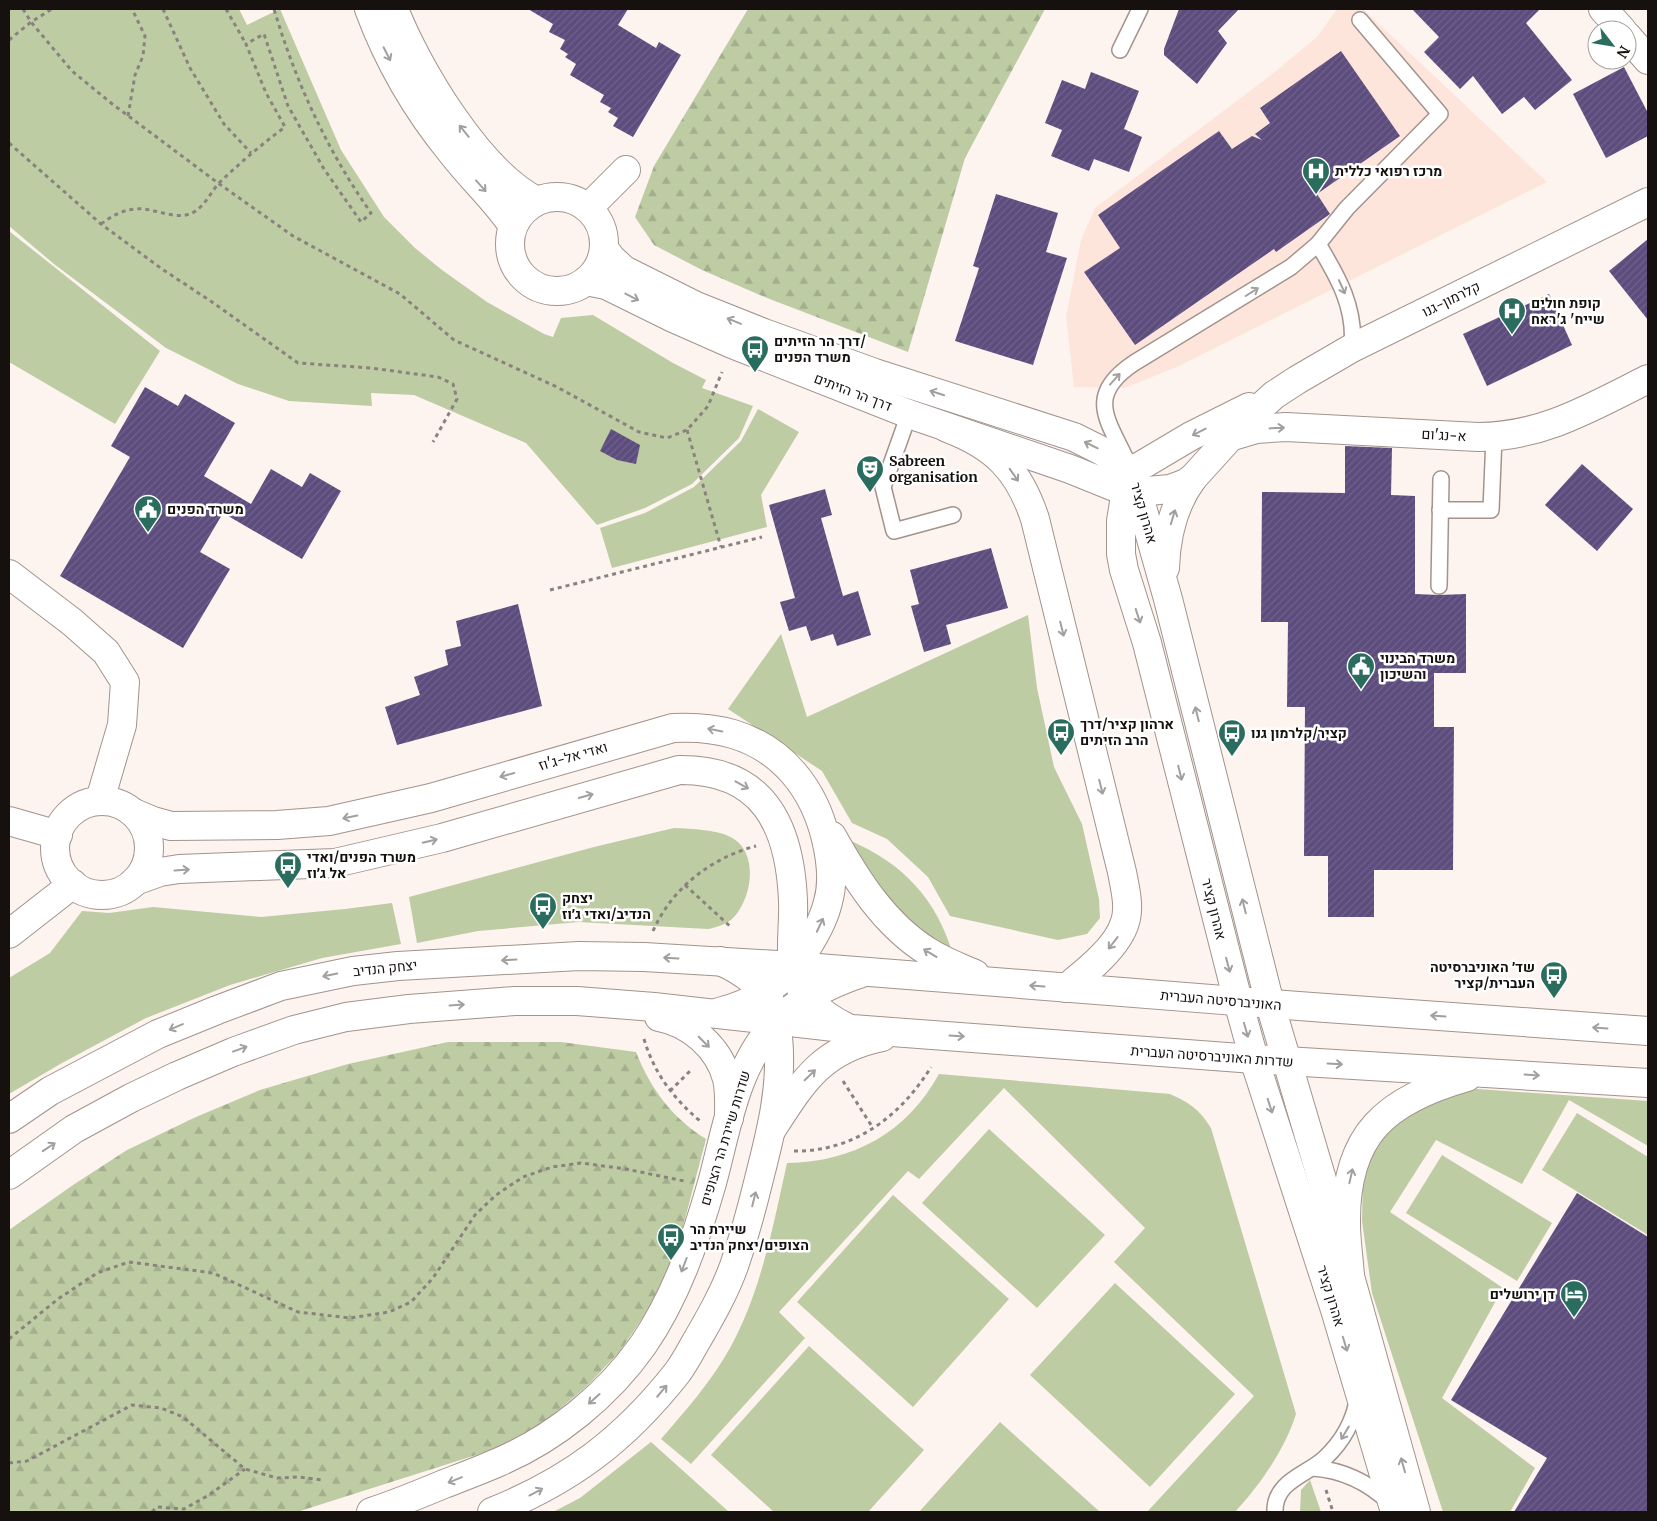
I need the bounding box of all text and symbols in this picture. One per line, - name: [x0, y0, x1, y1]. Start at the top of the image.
- north arrow: [1587, 20, 1637, 70]
- text: N: [1613, 42, 1634, 61]
- one-way arrow: [383, 46, 392, 61]
- one-way arrow: [459, 125, 470, 138]
- hospital icon: מרכז רפואי כללית: [1301, 156, 1331, 195]
- place label: מרכז רפואי כללית: [1335, 162, 1442, 180]
- one-way arrow: [475, 179, 487, 192]
- street label: קלרמון-גנו: [1419, 277, 1483, 321]
- one-way arrow: [1337, 279, 1347, 294]
- one-way arrow: [1245, 287, 1259, 297]
- one-way arrow: [624, 292, 639, 302]
- place label: קופת חולים שייח' ג'ראח: [1531, 294, 1605, 328]
- hospital icon: קופת חולים שייח' ג'ראח: [1497, 296, 1527, 335]
- one-way arrow: [727, 316, 743, 325]
- place label: דרך הר הזיתים/ משרד הפנים: [774, 332, 866, 366]
- bus stop icon: דרך הר הזיתים/ משרד הפנים: [740, 334, 770, 373]
- street label: דרך הר הזיתים: [811, 369, 895, 415]
- one-way arrow: [1109, 372, 1121, 385]
- one-way arrow: [930, 388, 945, 397]
- one-way arrow: [1268, 423, 1284, 432]
- street label: א-נג'ום: [1421, 425, 1467, 445]
- one-way arrow: [1192, 428, 1207, 437]
- one-way arrow: [1084, 440, 1099, 449]
- place label: Sabreen organisation: [889, 452, 978, 486]
- theatre icon: Sabreen organisation: [855, 454, 885, 493]
- one-way arrow: [1009, 468, 1019, 482]
- street label: אהרון קציר: [1127, 480, 1161, 546]
- public building icon: משרד הפנים: [133, 494, 163, 533]
- place label: משרד הפנים: [167, 500, 244, 518]
- one-way arrow: [1169, 509, 1179, 525]
- one-way arrow: [1134, 608, 1144, 624]
- one-way arrow: [1058, 621, 1067, 637]
- place label: משרד הבינוי והשיכון: [1380, 649, 1455, 683]
- public building icon: משרד הבינוי והשיכון: [1346, 651, 1376, 690]
- one-way arrow: [1192, 707, 1201, 723]
- place label: ארהון קציר/דרך הרב הזיתים: [1080, 715, 1174, 749]
- bus stop icon: ארהון קציר/דרך הרב הזיתים: [1046, 717, 1076, 756]
- bus stop icon: קציר/קלרמון גנו: [1217, 718, 1247, 757]
- place label: קציר/קלרמון גנו: [1251, 724, 1347, 742]
- one-way arrow: [708, 725, 724, 735]
- street label: ואדי אל-ג'וז: [536, 738, 610, 774]
- one-way arrow: [1175, 765, 1185, 781]
- one-way arrow: [500, 771, 516, 781]
- one-way arrow: [1097, 779, 1106, 795]
- one-way arrow: [734, 780, 748, 790]
- one-way arrow: [577, 791, 593, 801]
- one-way arrow: [343, 813, 359, 822]
- one-way arrow: [421, 836, 437, 845]
- place label: משרד הפנים/ואדי אל ג׳וז: [307, 848, 416, 882]
- bus stop icon: משרד הפנים/ואדי אל ג׳וז: [273, 850, 303, 889]
- one-way arrow: [174, 865, 190, 874]
- street label: אהרון קציר: [1198, 876, 1230, 942]
- place label: יצחק הנדיב/ואדי ג׳וז: [562, 889, 651, 923]
- bus stop icon: יצחק הנדיב/ואדי ג׳וז: [528, 891, 558, 930]
- one-way arrow: [1239, 899, 1248, 915]
- one-way arrow: [815, 918, 825, 933]
- one-way arrow: [1108, 936, 1118, 950]
- one-way arrow: [924, 947, 938, 957]
- one-way arrow: [664, 954, 680, 963]
- one-way arrow: [501, 955, 517, 964]
- street label: יצחק הנדיב: [352, 956, 418, 980]
- one-way arrow: [1224, 956, 1233, 972]
- place label: שד׳ האוניברסיטה העברית/קציר: [1430, 958, 1535, 992]
- bus stop icon: שד׳ האוניברסיטה העברית/קציר: [1539, 960, 1569, 999]
- one-way arrow: [322, 971, 338, 981]
- one-way arrow: [1029, 981, 1045, 990]
- street label: האוניברסיטה העברית: [1160, 986, 1282, 1014]
- one-way arrow: [449, 1000, 465, 1010]
- one-way arrow: [1430, 1012, 1446, 1021]
- one-way arrow: [169, 1022, 184, 1032]
- one-way arrow: [1242, 1022, 1251, 1038]
- one-way arrow: [1592, 1023, 1608, 1032]
- one-way arrow: [948, 1032, 964, 1041]
- one-way arrow: [698, 1036, 710, 1048]
- street label: שדרות האוניברסיטה העברית: [1130, 1041, 1294, 1071]
- one-way arrow: [232, 1044, 247, 1054]
- one-way arrow: [1327, 1060, 1343, 1069]
- street label: שדרות שיירת הר הצופים: [696, 1068, 754, 1208]
- one-way arrow: [804, 1069, 817, 1081]
- one-way arrow: [1524, 1071, 1540, 1080]
- one-way arrow: [1265, 1097, 1275, 1113]
- one-way arrow: [41, 1142, 55, 1152]
- one-way arrow: [1347, 1169, 1356, 1185]
- one-way arrow: [750, 1191, 759, 1207]
- place label: שיירת הר הצופים/יצחק הנדיב: [690, 1220, 809, 1254]
- bus stop icon: שיירת הר הצופים/יצחק הנדיב: [656, 1222, 686, 1261]
- one-way arrow: [678, 1258, 687, 1273]
- street label: אהרון קציר: [1313, 1263, 1349, 1329]
- hotel icon: דן ירושלים: [1559, 1279, 1589, 1318]
- place label: דן ירושלים: [1490, 1285, 1555, 1303]
- one-way arrow: [1341, 1336, 1351, 1352]
- one-way arrow: [656, 1385, 667, 1398]
- one-way arrow: [588, 1393, 601, 1405]
- one-way arrow: [1339, 1425, 1349, 1439]
- one-way arrow: [1397, 1458, 1407, 1474]
- one-way arrow: [447, 1476, 463, 1485]
- one-way arrow: [528, 1487, 543, 1496]

